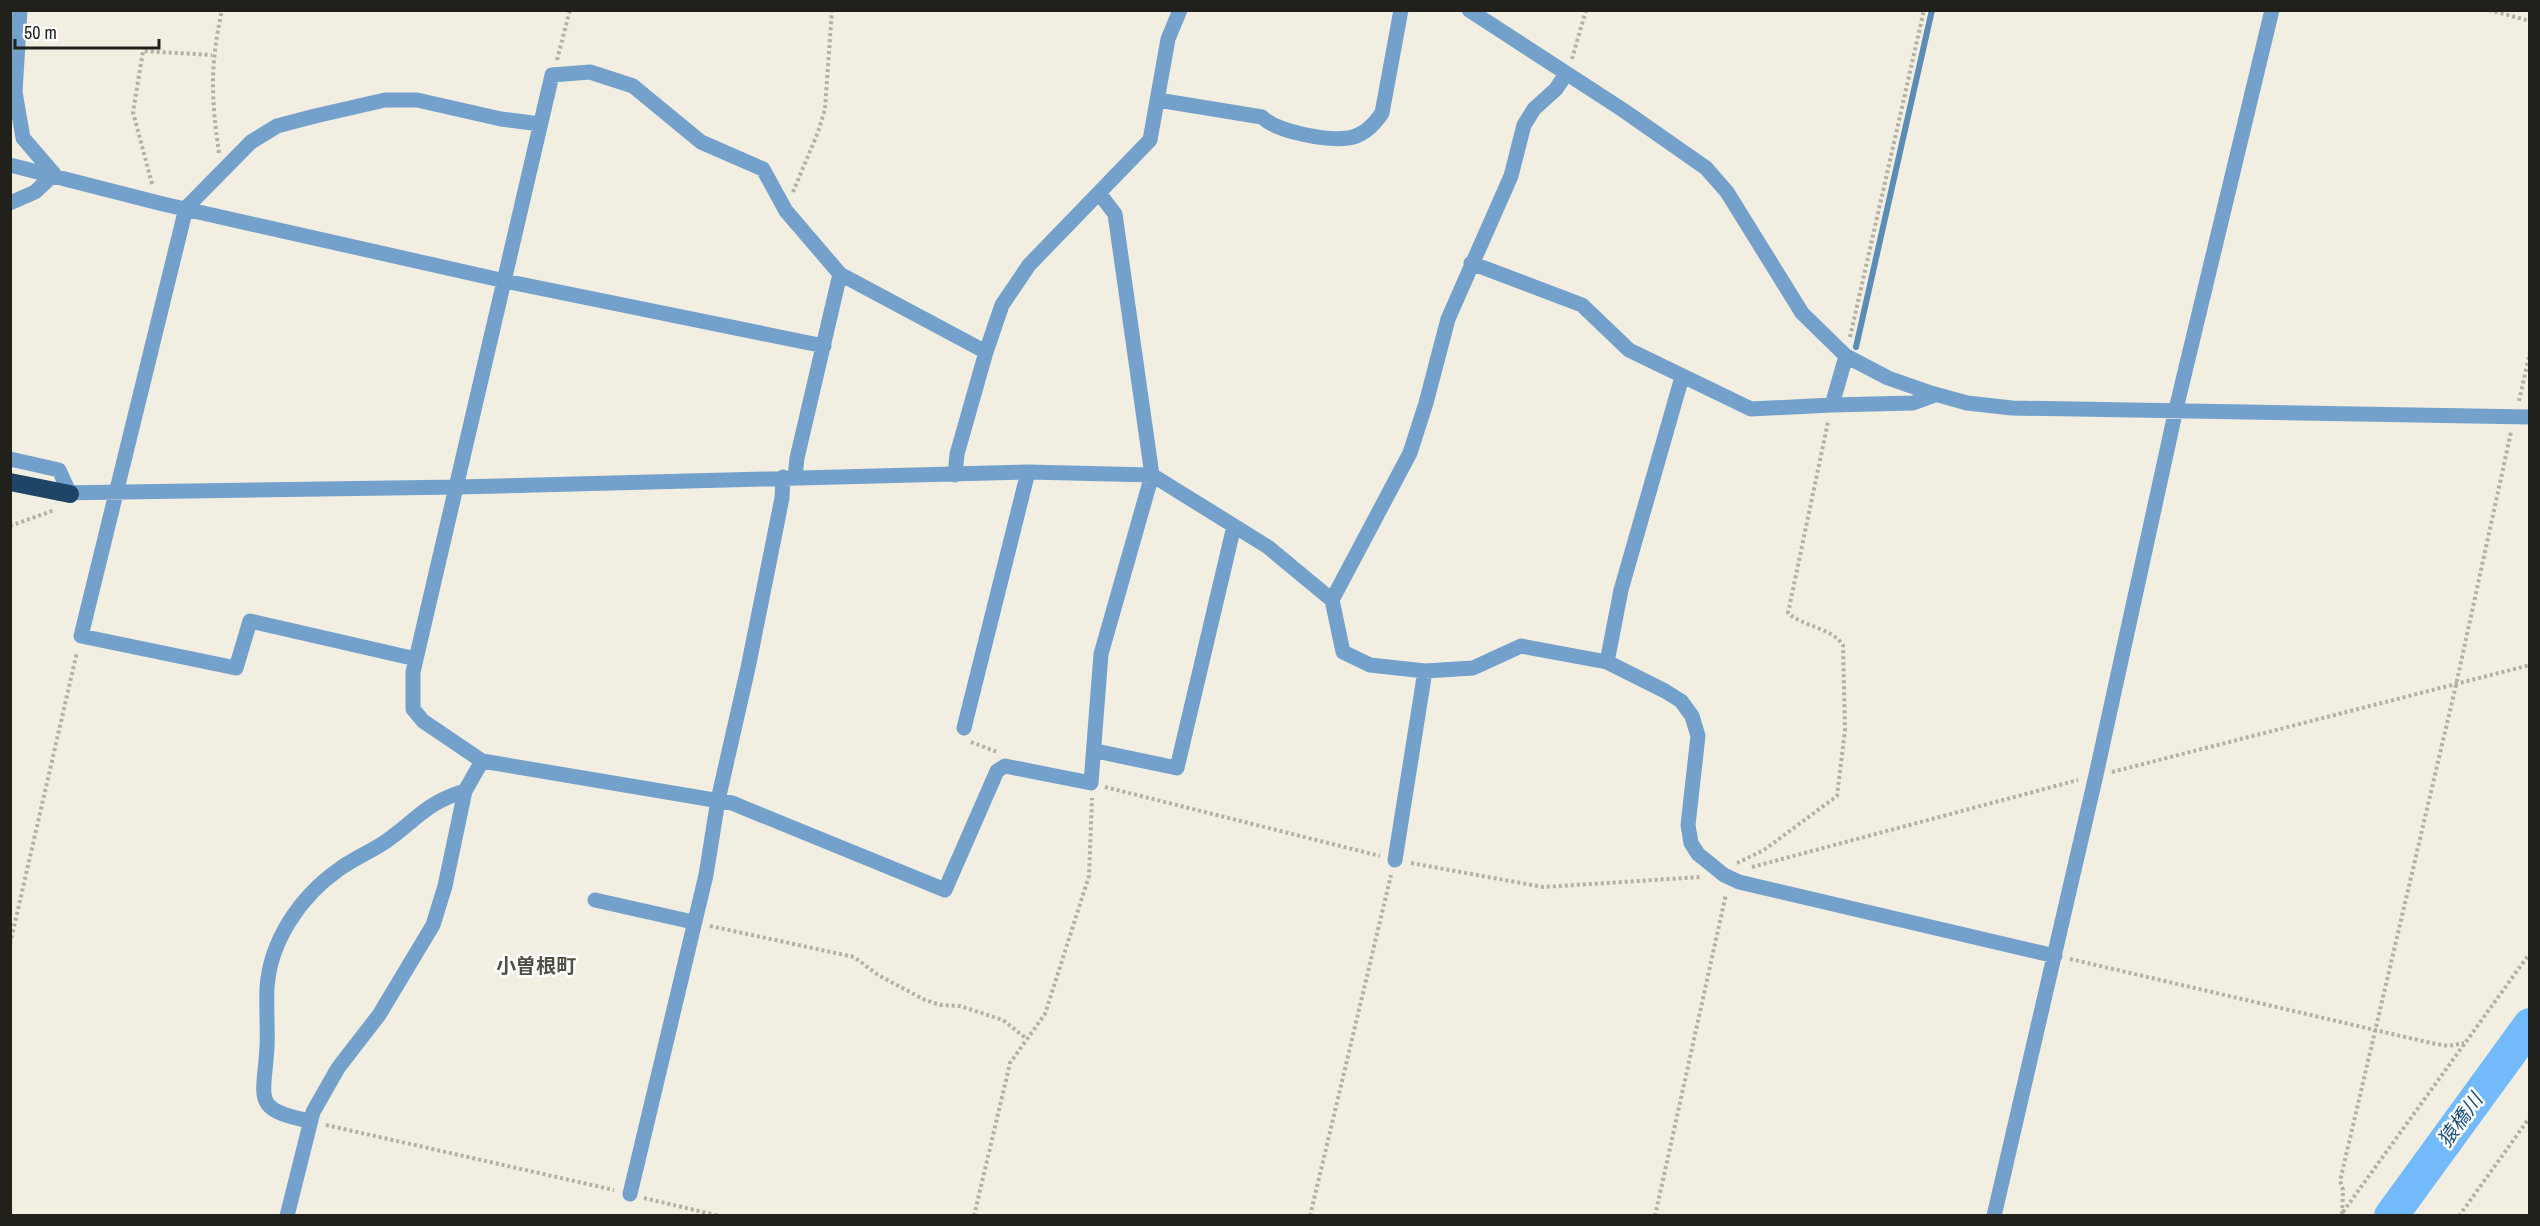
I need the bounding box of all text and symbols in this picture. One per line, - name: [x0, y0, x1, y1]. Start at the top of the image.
- scale bar: [15, 12, 159, 50]
- text: 50 m: [24, 20, 57, 45]
- district label: 小曽根町: [496, 952, 576, 979]
- water label: 猿橋川: [2431, 1086, 2489, 1152]

